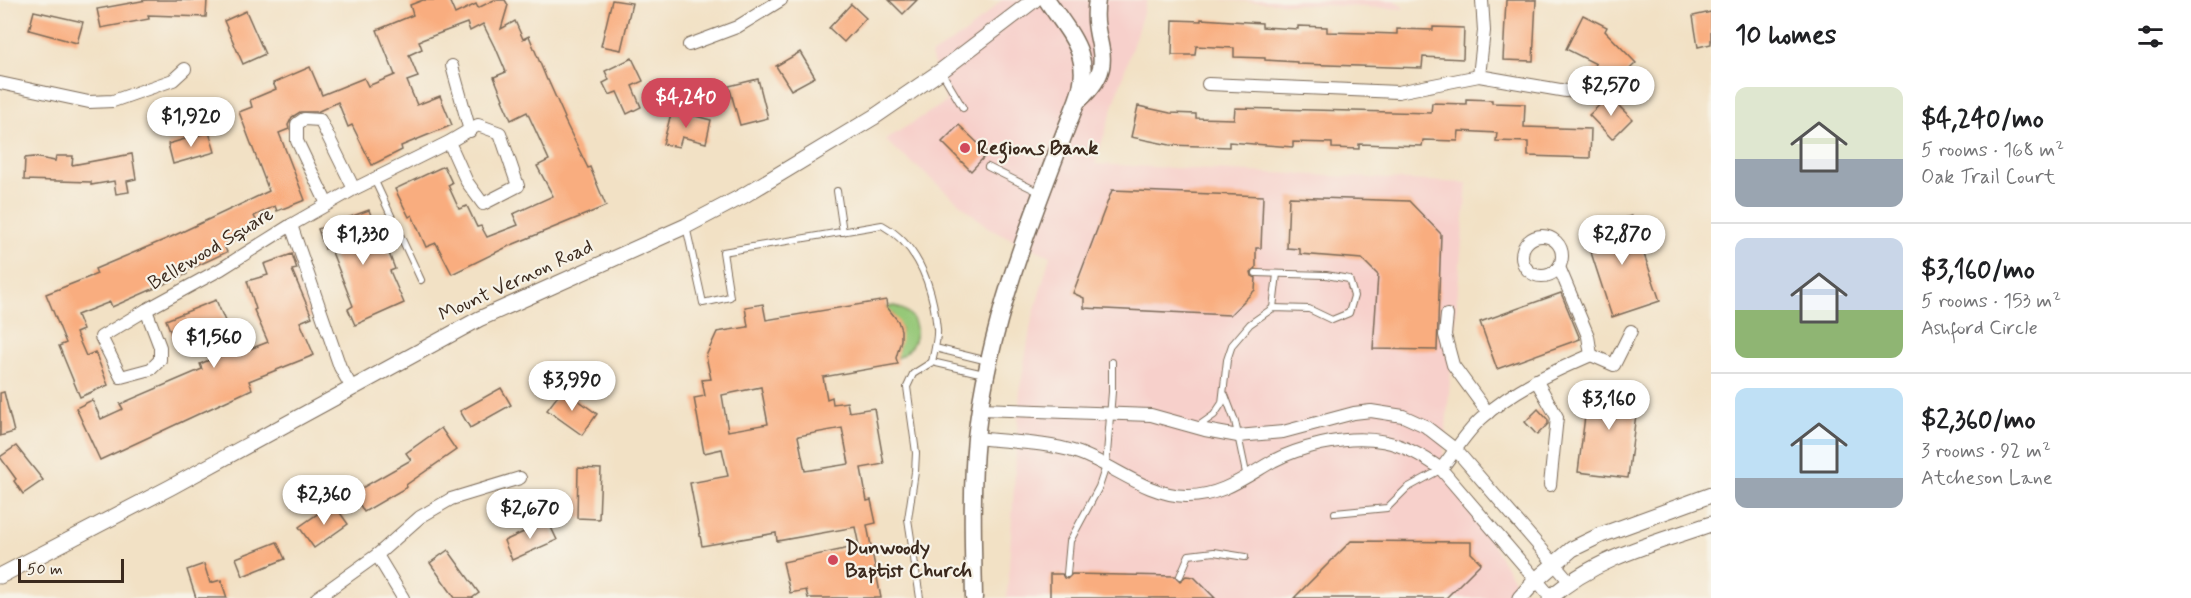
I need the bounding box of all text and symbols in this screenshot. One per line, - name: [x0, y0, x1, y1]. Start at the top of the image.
- text: 10 homes: [1735, 19, 1836, 53]
- icon: filters: [2134, 20, 2167, 53]
- pin: $2,570: [1562, 66, 1660, 117]
- text: $2,570: [1582, 72, 1640, 99]
- pin: $4,240: [637, 78, 735, 129]
- text: $4,240: [655, 84, 717, 111]
- pin: $1,920: [142, 97, 240, 148]
- text: $1,920: [161, 103, 221, 130]
- text: $4,240/mo: [1921, 103, 2044, 137]
- icon: home: [1783, 111, 1855, 183]
- place label: Regions Bank: [977, 135, 1098, 164]
- text: 5 rooms · 168 m²: [1921, 137, 2064, 164]
- marker: Regions Bank: [958, 141, 972, 155]
- text: Oak Trail Court: [1921, 164, 2056, 191]
- street label: Bellewood Square: [143, 201, 279, 297]
- pin: $1,330: [314, 215, 412, 266]
- pin: $2,870: [1573, 215, 1671, 266]
- text: $1,330: [337, 221, 389, 248]
- text: $2,870: [1592, 221, 1652, 248]
- street label: Mount Vernon Road: [434, 233, 598, 329]
- text: $3,160/mo: [1921, 254, 2035, 288]
- icon: home: [1783, 262, 1855, 334]
- text: 5 rooms · 153 m²: [1921, 288, 2061, 315]
- text: Ashford Circle: [1921, 315, 2038, 342]
- pin: $1,560: [165, 318, 263, 369]
- text: $1,560: [186, 324, 242, 351]
- pin: $3,990: [523, 361, 621, 412]
- text: $3,990: [543, 367, 601, 394]
- pin: $3,160: [1560, 380, 1658, 431]
- text: $3,160: [1582, 386, 1636, 413]
- text: $2,360/mo: [1921, 404, 2036, 438]
- icon: home: [1783, 412, 1855, 484]
- text: 3 rooms · 92 m²: [1921, 438, 2051, 465]
- text: Atcheson Lane: [1921, 465, 2053, 492]
- pin: $2,360: [275, 475, 373, 526]
- text: $2,360: [297, 481, 351, 508]
- pin: $2,670: [481, 489, 579, 540]
- text: $2,670: [500, 495, 560, 522]
- place label: Dunwoody Baptist Church: [845, 535, 972, 585]
- marker: Dunwoody Baptist Church: [826, 553, 840, 567]
- scale bar: [18, 556, 124, 584]
- text: 50 m: [27, 559, 63, 580]

